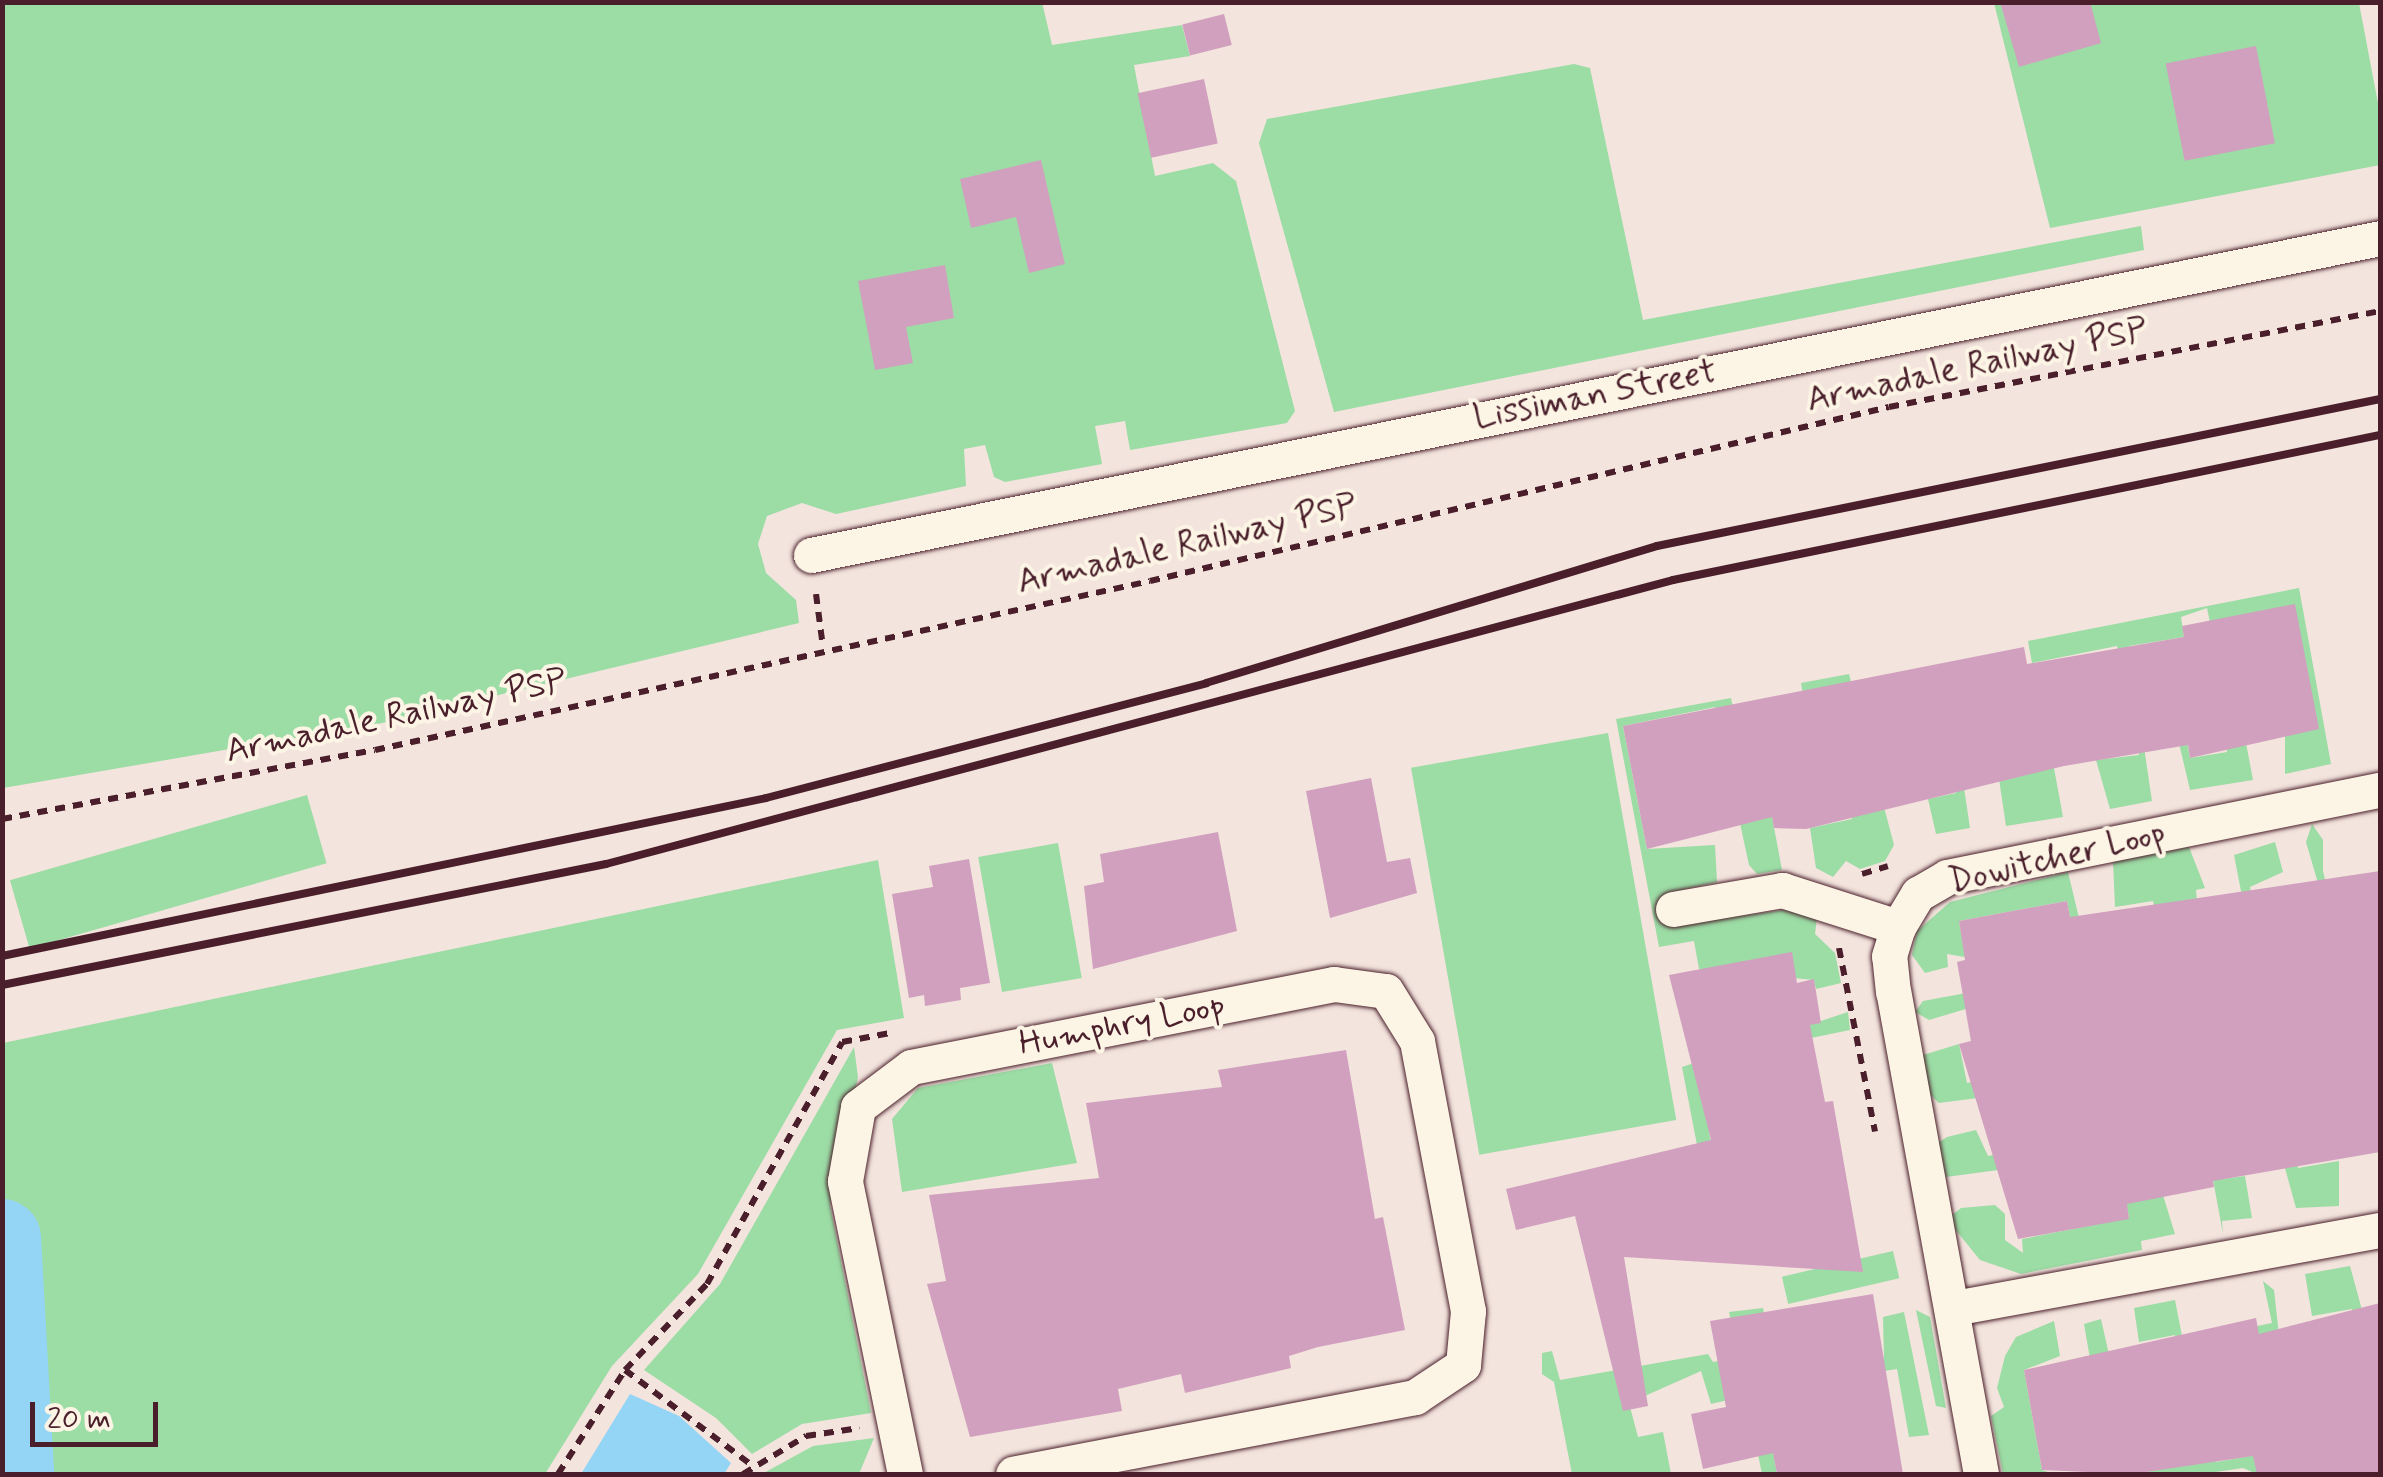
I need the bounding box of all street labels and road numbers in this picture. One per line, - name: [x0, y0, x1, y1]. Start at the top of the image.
- street label: Armadale Railway PSP: [1799, 308, 2155, 422]
- street label: Lissiman Street: [1471, 351, 1719, 439]
- street label: Armadale Railway PSP: [1010, 484, 1364, 604]
- street label: Armadale Railway PSP: [218, 659, 574, 773]
- street label: Dowitcher Loop: [1941, 812, 2173, 904]
- street label: Humphry Loop: [1015, 984, 1229, 1066]

